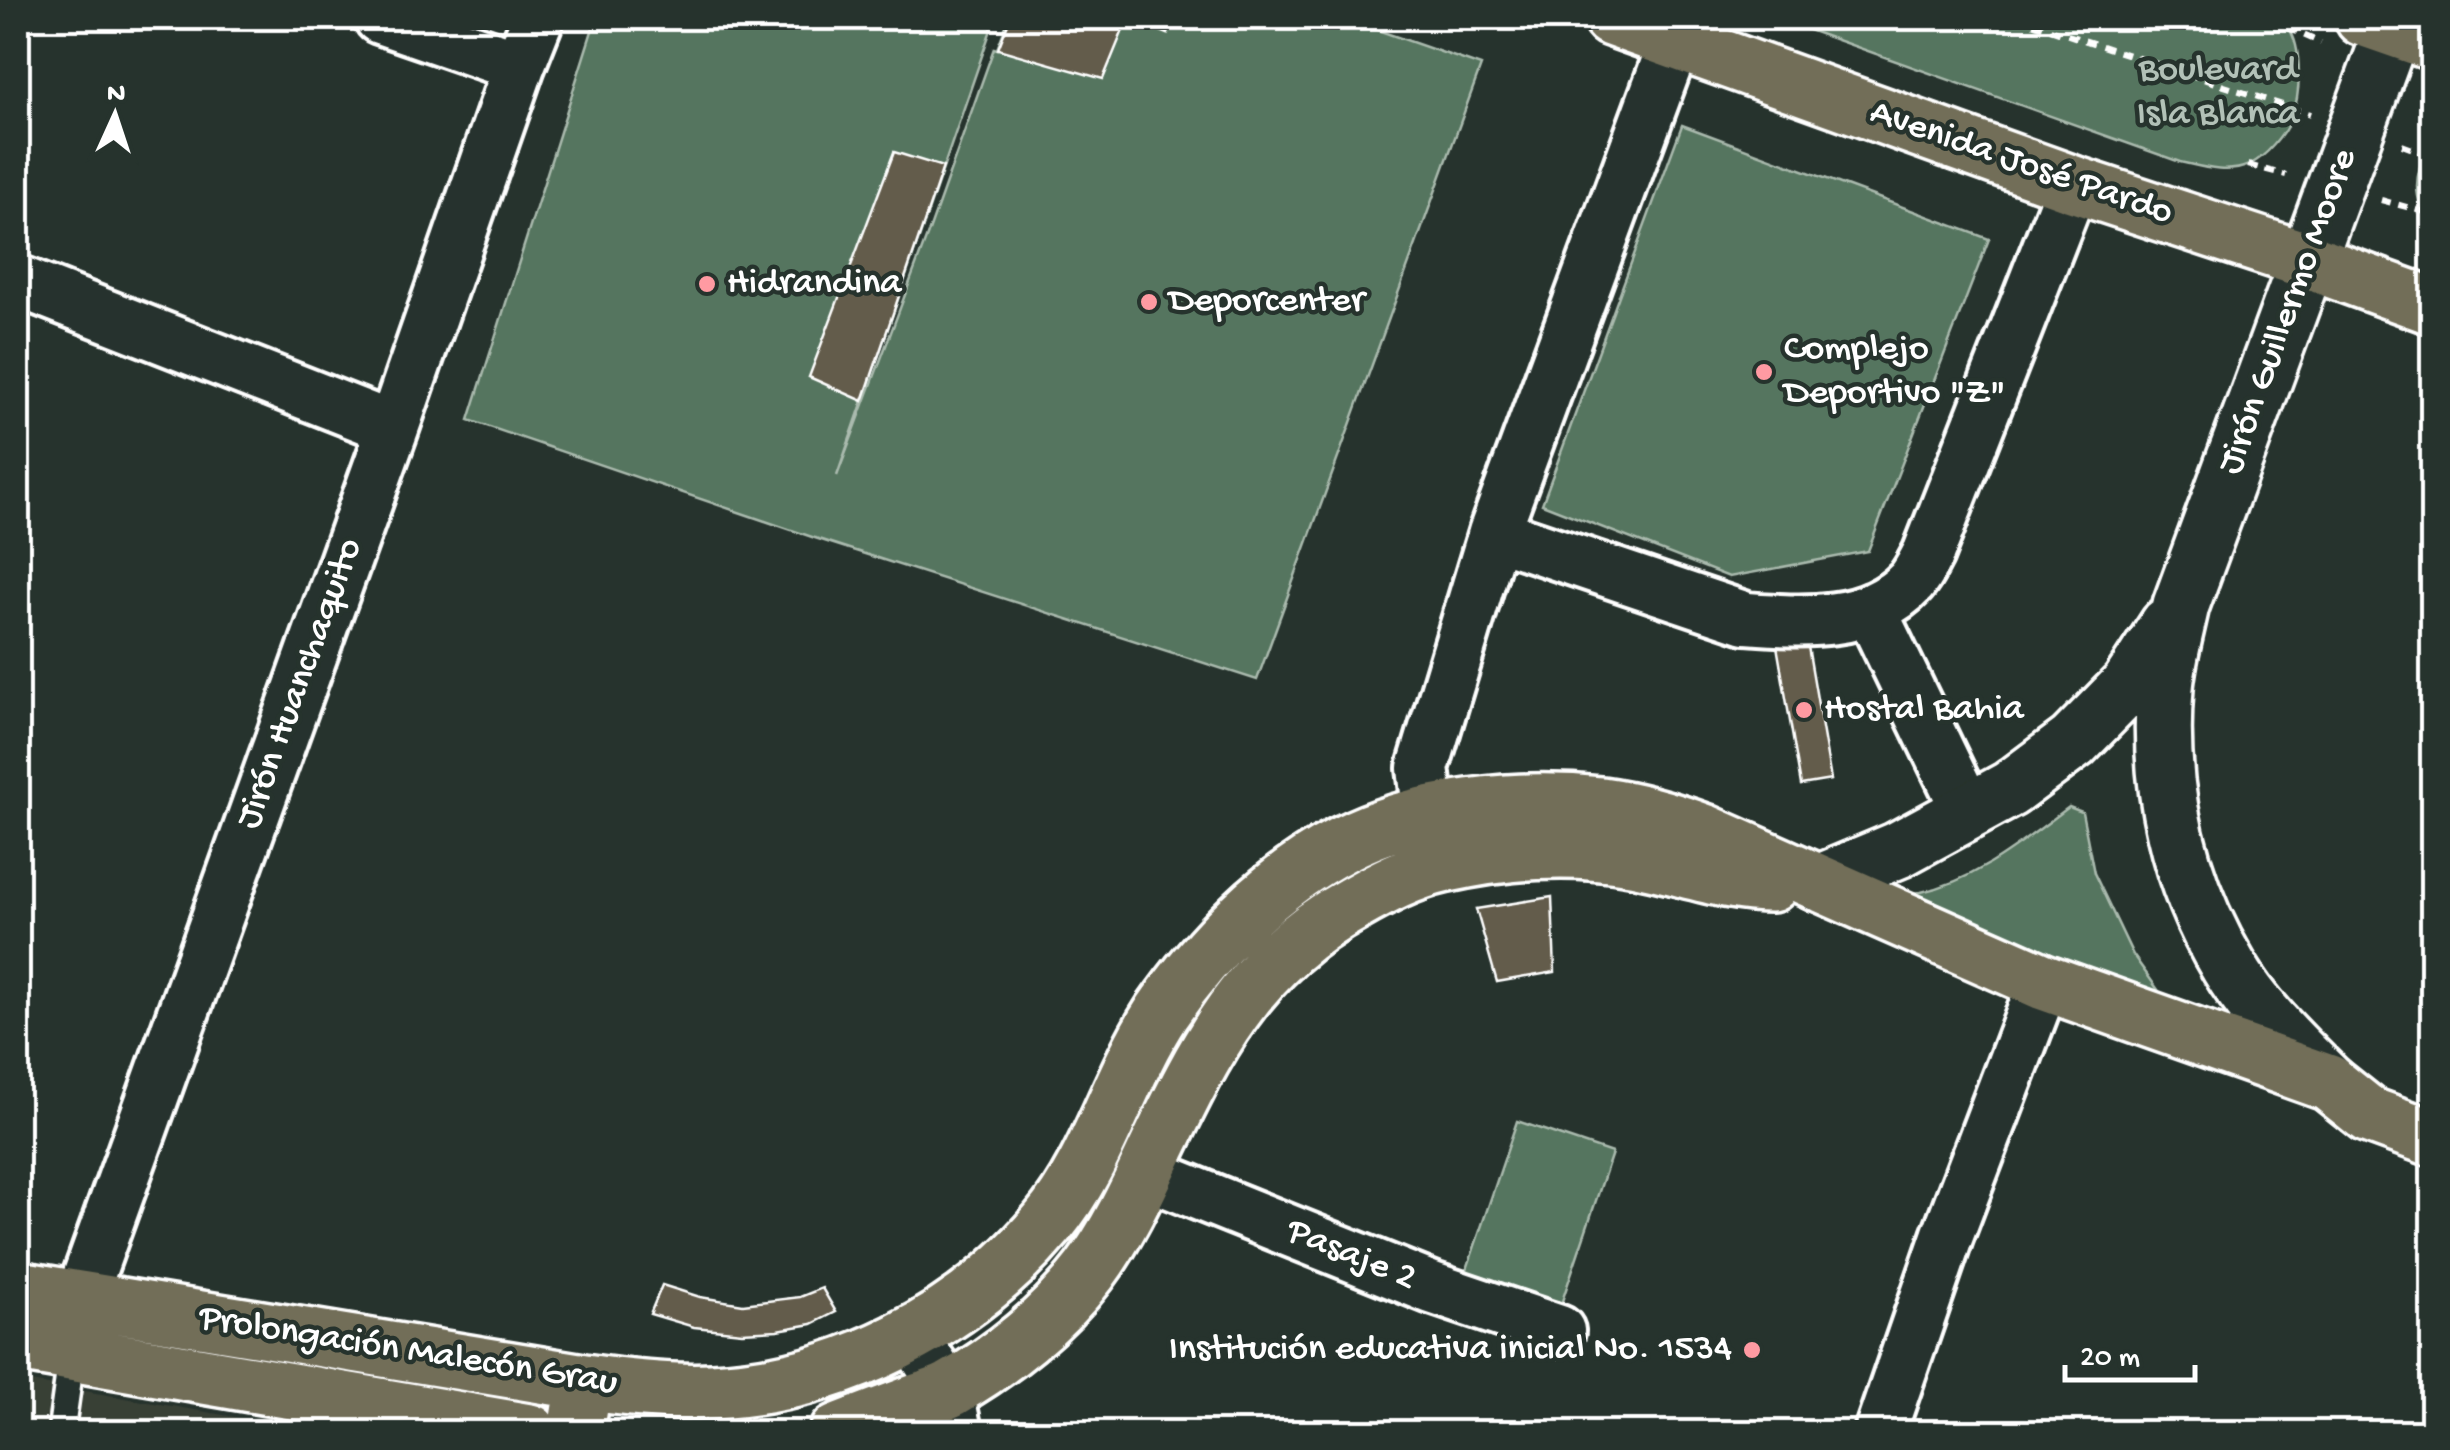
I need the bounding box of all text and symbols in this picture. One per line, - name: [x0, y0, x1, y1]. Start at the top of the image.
- park label: Boulevard Isla Blanca: [2137, 49, 2301, 137]
- north arrow: [65, 65, 165, 165]
- text: N: [106, 78, 126, 111]
- street label: Avenida José Pardo: [1864, 92, 2178, 236]
- street label: Jirón Guillermo Moore: [2210, 143, 2368, 481]
- place label: Hidrandina: [727, 262, 903, 306]
- marker: Hidrandina: [696, 273, 718, 295]
- place label: Deporcenter: [1166, 280, 1368, 324]
- marker: Deporcenter: [1138, 291, 1160, 313]
- place label: Complejo Deportivo "Z": [1781, 328, 2006, 416]
- marker: Complejo Deportivo "Z": [1753, 361, 1775, 383]
- street label: Jirón Huanchaquito: [228, 533, 374, 835]
- place label: Hostal Bahia: [1824, 688, 2026, 732]
- marker: Hostal Bahia: [1793, 699, 1815, 721]
- street label: Pasaje 2: [1279, 1210, 1422, 1302]
- street label: Prolongación Malecón Grau: [195, 1297, 620, 1407]
- scale bar: [2065, 1320, 2195, 1382]
- place label: Institución educativa inicial No. 1534: [1169, 1328, 1732, 1372]
- marker: Institución educativa inicial No. 1534: [1741, 1339, 1763, 1361]
- text: 20 m: [2080, 1342, 2140, 1377]

